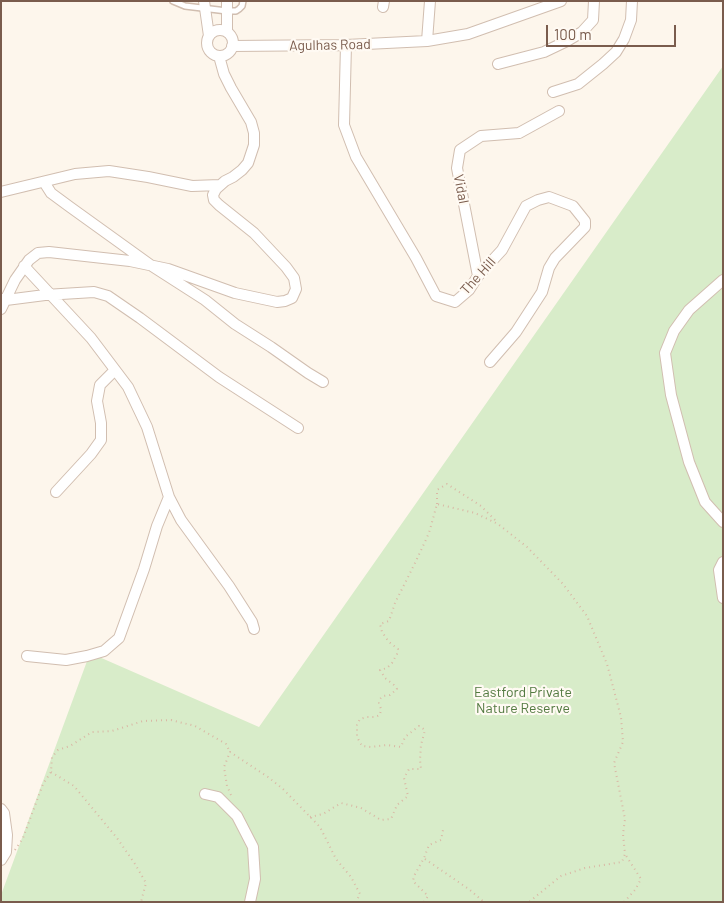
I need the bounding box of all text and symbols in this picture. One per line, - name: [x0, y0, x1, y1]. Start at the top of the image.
- scale bar: [549, 15, 679, 47]
- text: 100 m: [554, 25, 592, 43]
- street label: Agulhas Road: [289, 36, 371, 54]
- street label: Vidal: [450, 173, 472, 205]
- street label: The Hill: [457, 254, 499, 298]
- park label: Eastford Private Nature Reserve: [474, 684, 572, 716]

